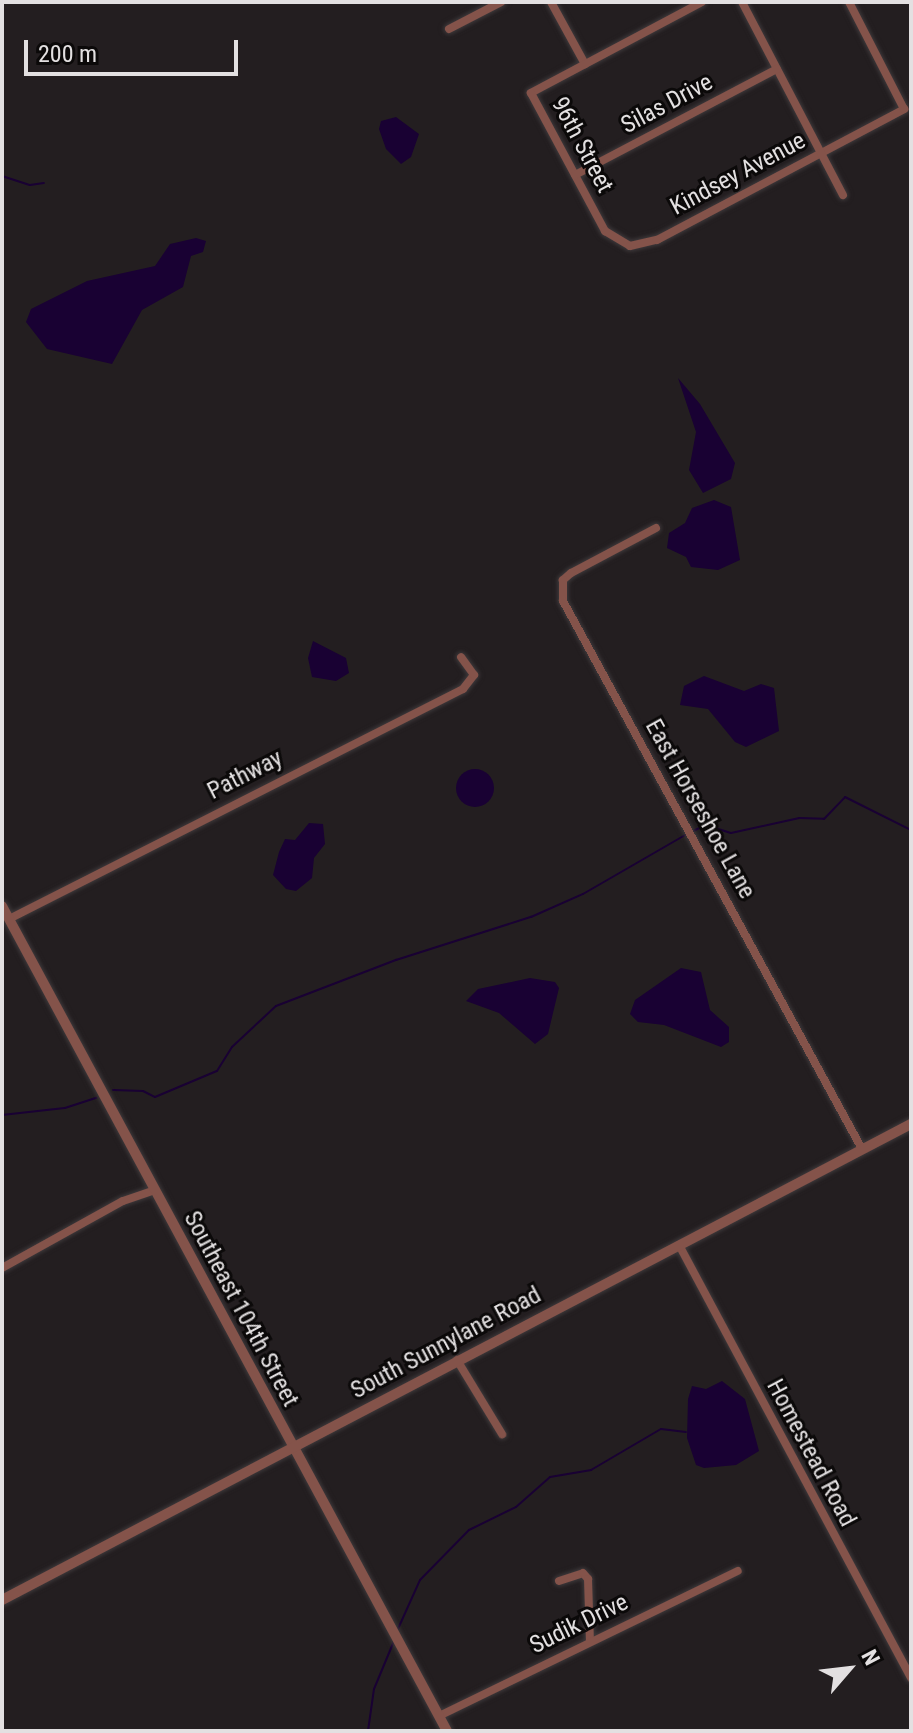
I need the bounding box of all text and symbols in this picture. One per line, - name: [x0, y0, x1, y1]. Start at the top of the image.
- scale bar: [28, 24, 242, 74]
- text: 200 m: [38, 40, 97, 68]
- street label: Silas Drive: [616, 68, 718, 140]
- street label: 96th Street: [545, 92, 619, 198]
- street label: Kindsey Avenue: [666, 126, 810, 222]
- street label: East Horseshoe Lane: [639, 714, 761, 904]
- street label: Pathway: [203, 744, 287, 806]
- street label: Southeast 104th Street: [177, 1206, 305, 1412]
- street label: South Sunnylane Road: [346, 1281, 546, 1405]
- street label: Homestead Road: [760, 1374, 862, 1532]
- street label: Sudik Drive: [525, 1588, 633, 1660]
- north arrow: [809, 1629, 889, 1709]
- text: N: [856, 1646, 885, 1669]

